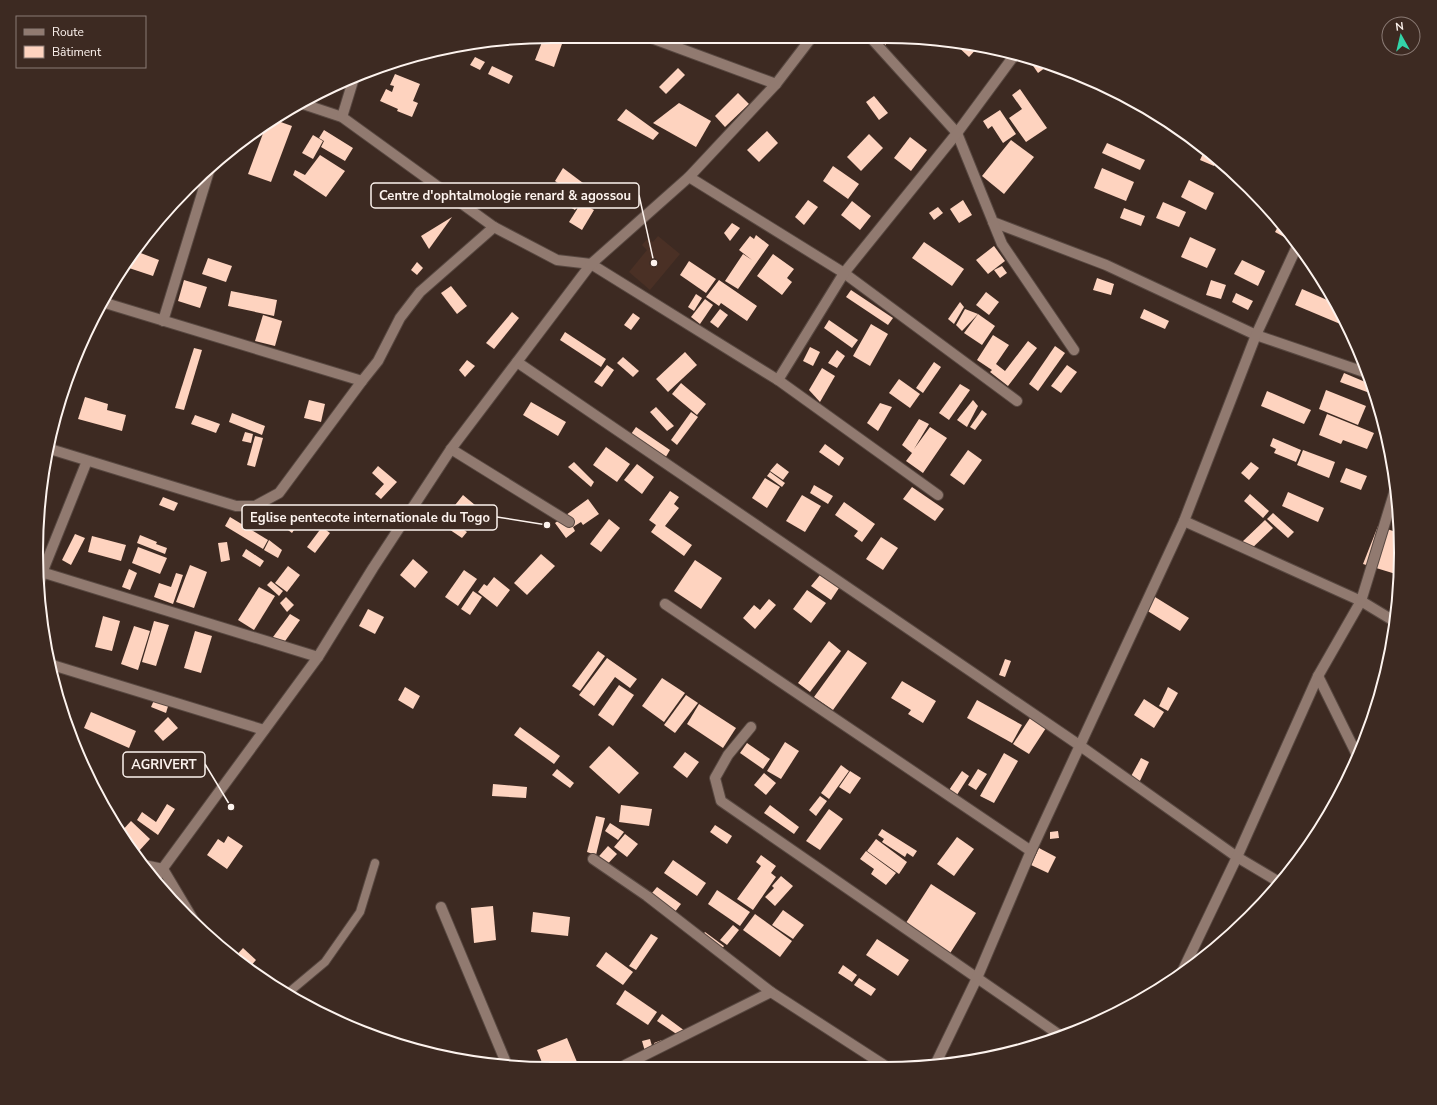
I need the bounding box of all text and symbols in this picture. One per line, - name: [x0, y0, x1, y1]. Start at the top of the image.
- legend: [16, 16, 146, 68]
- north arrow: [1381, 16, 1421, 56]
- text: N: [1395, 19, 1405, 35]
- text: Route: [52, 24, 84, 40]
- text: Bâtiment: [52, 44, 102, 60]
- callout: Centre d'ophtalmologie renard & agossou: [371, 183, 639, 208]
- text: Centre d'ophtalmologie renard & agossou: [379, 187, 631, 205]
- callout: Eglise pentecote internationale du Togo: [242, 505, 497, 530]
- text: Eglise pentecote internationale du Togo: [250, 509, 490, 527]
- callout: AGRIVERT: [123, 752, 205, 777]
- text: AGRIVERT: [131, 756, 198, 774]

